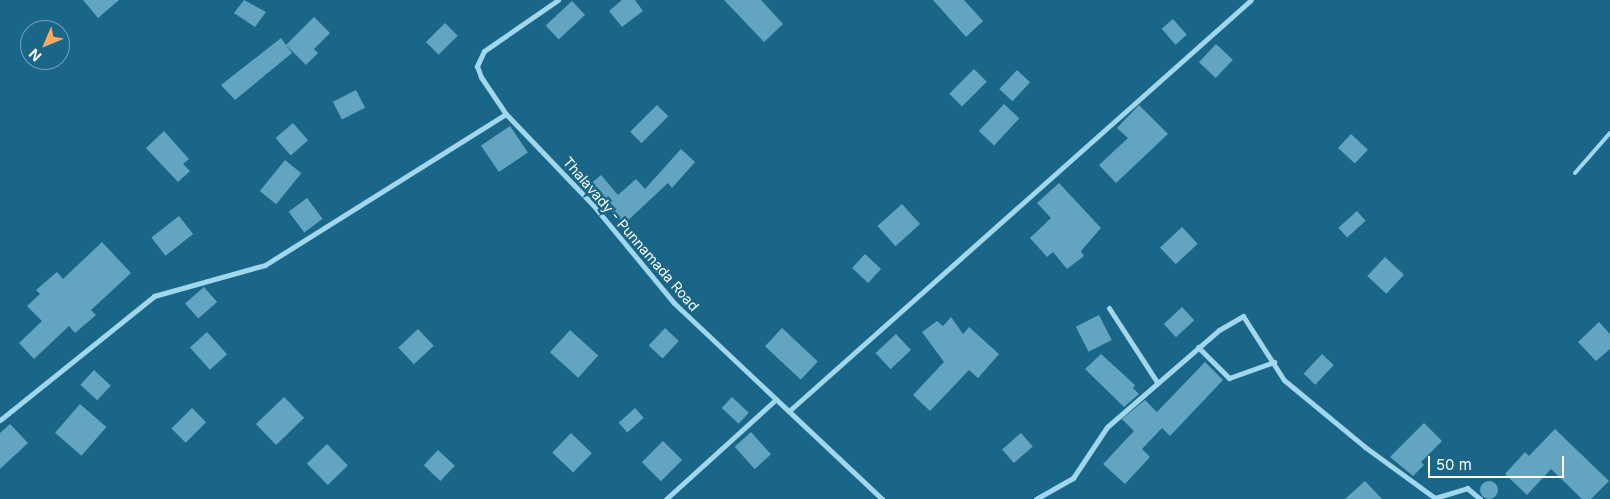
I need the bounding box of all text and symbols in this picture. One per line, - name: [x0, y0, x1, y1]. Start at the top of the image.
- north arrow: [20, 20, 70, 70]
- text: N: [25, 45, 45, 65]
- street label: Thalavady - Punnamada Road: [560, 154, 702, 314]
- scale bar: [1430, 446, 1566, 478]
- text: 50 m: [1436, 455, 1472, 474]

